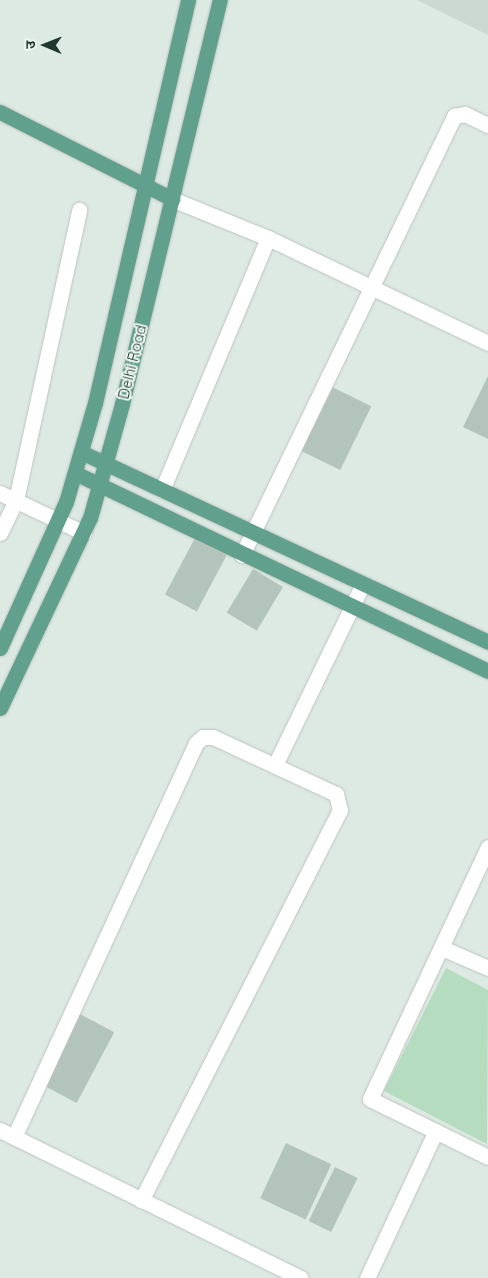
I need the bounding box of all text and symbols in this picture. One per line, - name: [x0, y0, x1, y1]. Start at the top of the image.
- north arrow: [20, 20, 70, 70]
- text: उ: [21, 40, 39, 49]
- street label: Delhi Road: [114, 323, 150, 401]

